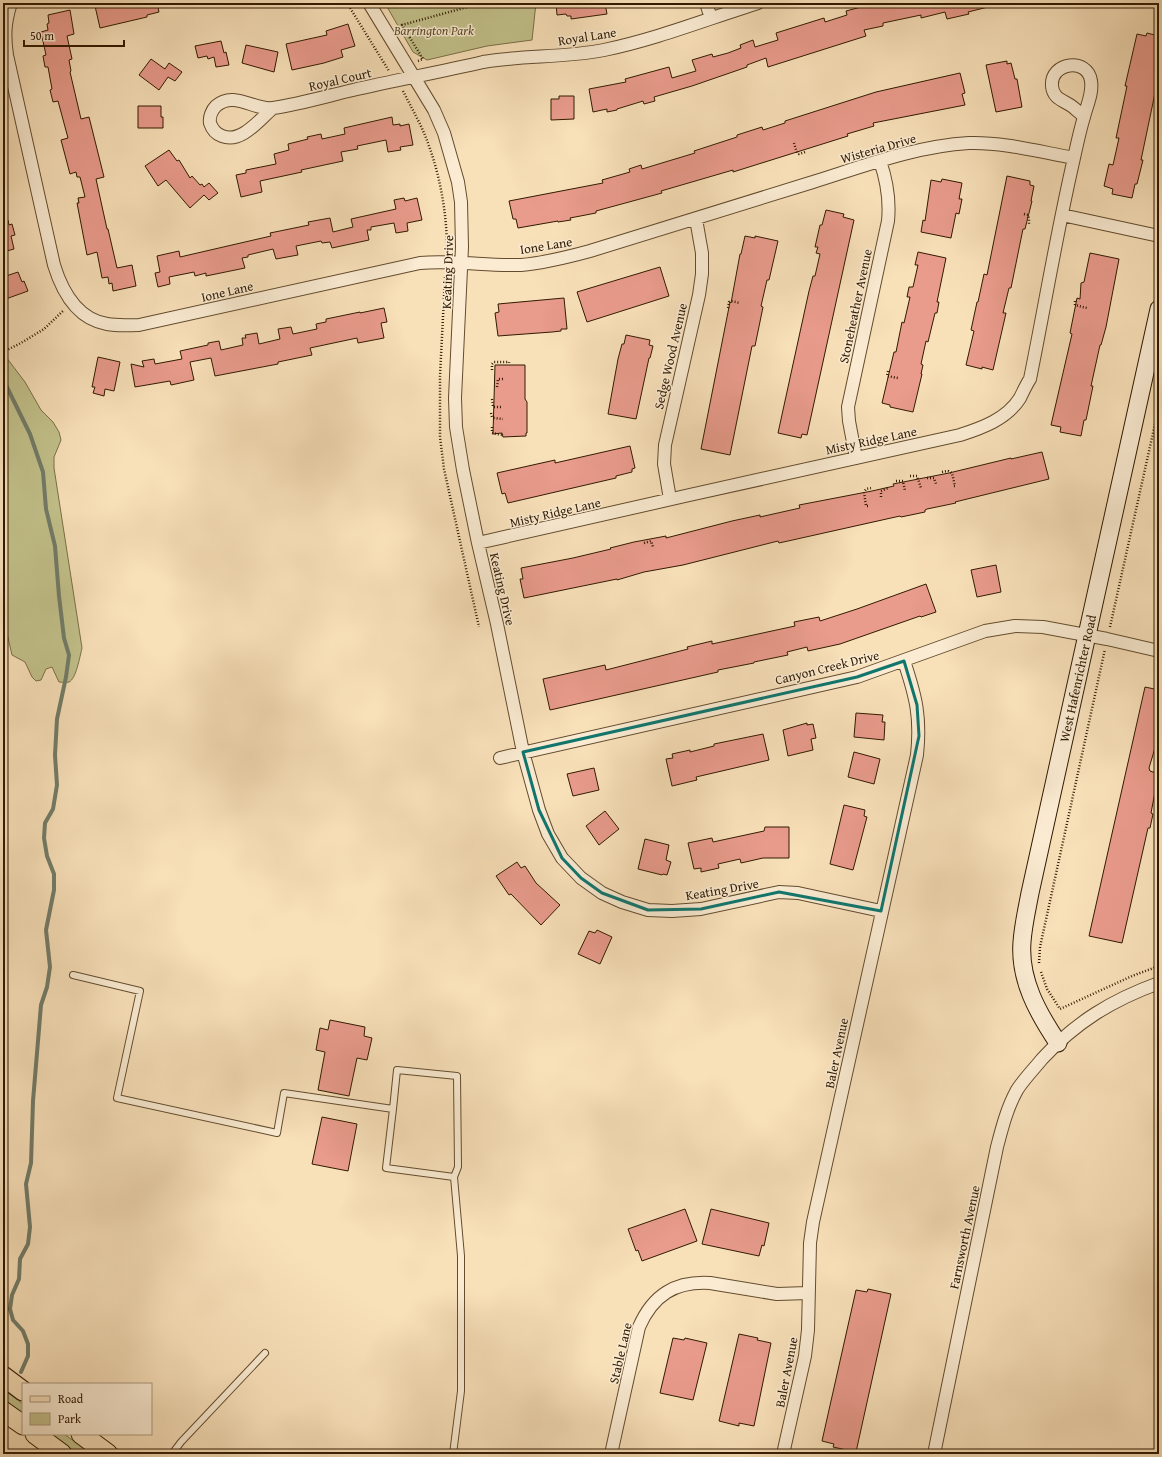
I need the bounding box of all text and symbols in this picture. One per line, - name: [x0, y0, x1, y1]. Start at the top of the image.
- park label: Barrington Park: [393, 21, 474, 40]
- scale bar: [24, 22, 124, 48]
- street label: Royal Lane: [556, 23, 618, 50]
- text: 50 m: [30, 27, 54, 44]
- street label: Royal Court: [307, 63, 374, 96]
- street label: Wisteria Drive: [838, 129, 918, 168]
- street label: Ione Lane: [519, 232, 574, 259]
- street label: Keating Drive: [437, 235, 458, 309]
- street label: Stoneheather Avenue: [834, 247, 877, 365]
- street label: Ione Lane: [199, 276, 255, 307]
- street label: Sedge Wood Avenue: [649, 301, 692, 411]
- street label: Misty Ridge Lane: [824, 422, 918, 459]
- street label: Misty Ridge Lane: [508, 493, 602, 532]
- street label: Keating Drive: [485, 551, 520, 627]
- street label: West Hafenrichter Road: [1055, 613, 1101, 744]
- street label: Canyon Creek Drive: [773, 645, 881, 690]
- street label: Keating Drive: [684, 874, 760, 905]
- street label: Baler Avenue: [820, 1016, 853, 1090]
- street label: Farnsworth Avenue: [944, 1184, 985, 1291]
- street label: Stable Lane: [604, 1321, 637, 1386]
- street label: Baler Avenue: [770, 1335, 803, 1409]
- legend: [22, 1383, 152, 1435]
- text: Road: [58, 1390, 84, 1407]
- text: Park: [58, 1410, 82, 1427]

